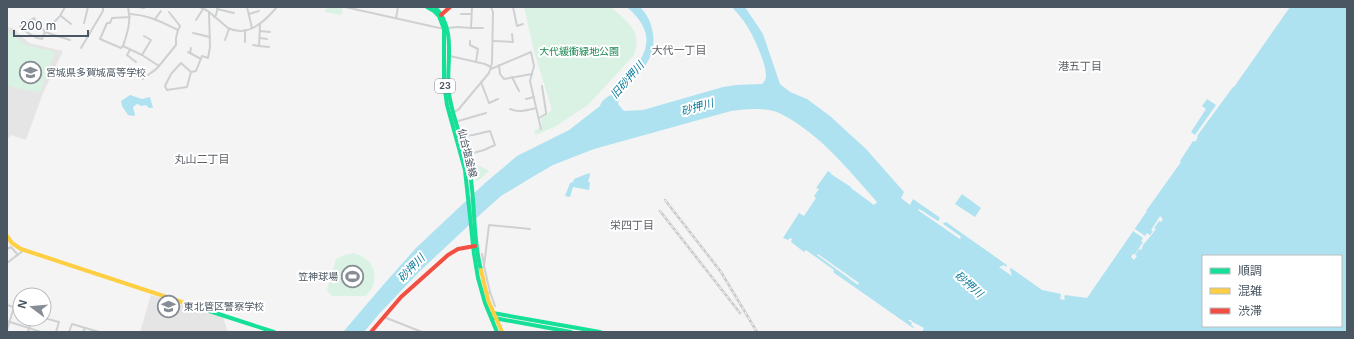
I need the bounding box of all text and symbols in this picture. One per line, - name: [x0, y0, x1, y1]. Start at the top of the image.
- scale bar: [14, 12, 88, 38]
- text: 200 m: [20, 18, 56, 33]
- district label: 大代一丁目: [652, 43, 707, 57]
- park label: 大代緩衝緑地公園: [539, 45, 619, 57]
- water label: 旧砂押川: [607, 58, 647, 101]
- school or university icon: 宮城県多賀城高等学校: [17, 59, 43, 85]
- district label: 港五丁目: [1058, 59, 1102, 73]
- place label: 宮城県多賀城高等学校: [46, 66, 146, 78]
- road number: 23: [435, 79, 455, 93]
- water label: 砂押川: [679, 95, 716, 118]
- street label: 仙台塩釜線: [456, 127, 480, 179]
- district label: 丸山二丁目: [175, 152, 230, 166]
- district label: 栄四丁目: [610, 218, 654, 232]
- water label: 砂押川: [395, 251, 428, 285]
- legend: [1202, 255, 1342, 327]
- sports icon: 笠神球場: [340, 263, 366, 289]
- text: 順調: [1238, 263, 1262, 278]
- water label: 砂押川: [952, 268, 987, 301]
- place label: 笠神球場: [298, 270, 338, 282]
- text: 混雑: [1238, 283, 1262, 298]
- north arrow: [12, 287, 52, 327]
- school or university icon: 東北管区警察学校: [155, 293, 181, 319]
- text: N: [15, 298, 30, 310]
- place label: 東北管区警察学校: [184, 300, 264, 312]
- text: 渋滞: [1238, 303, 1262, 318]

